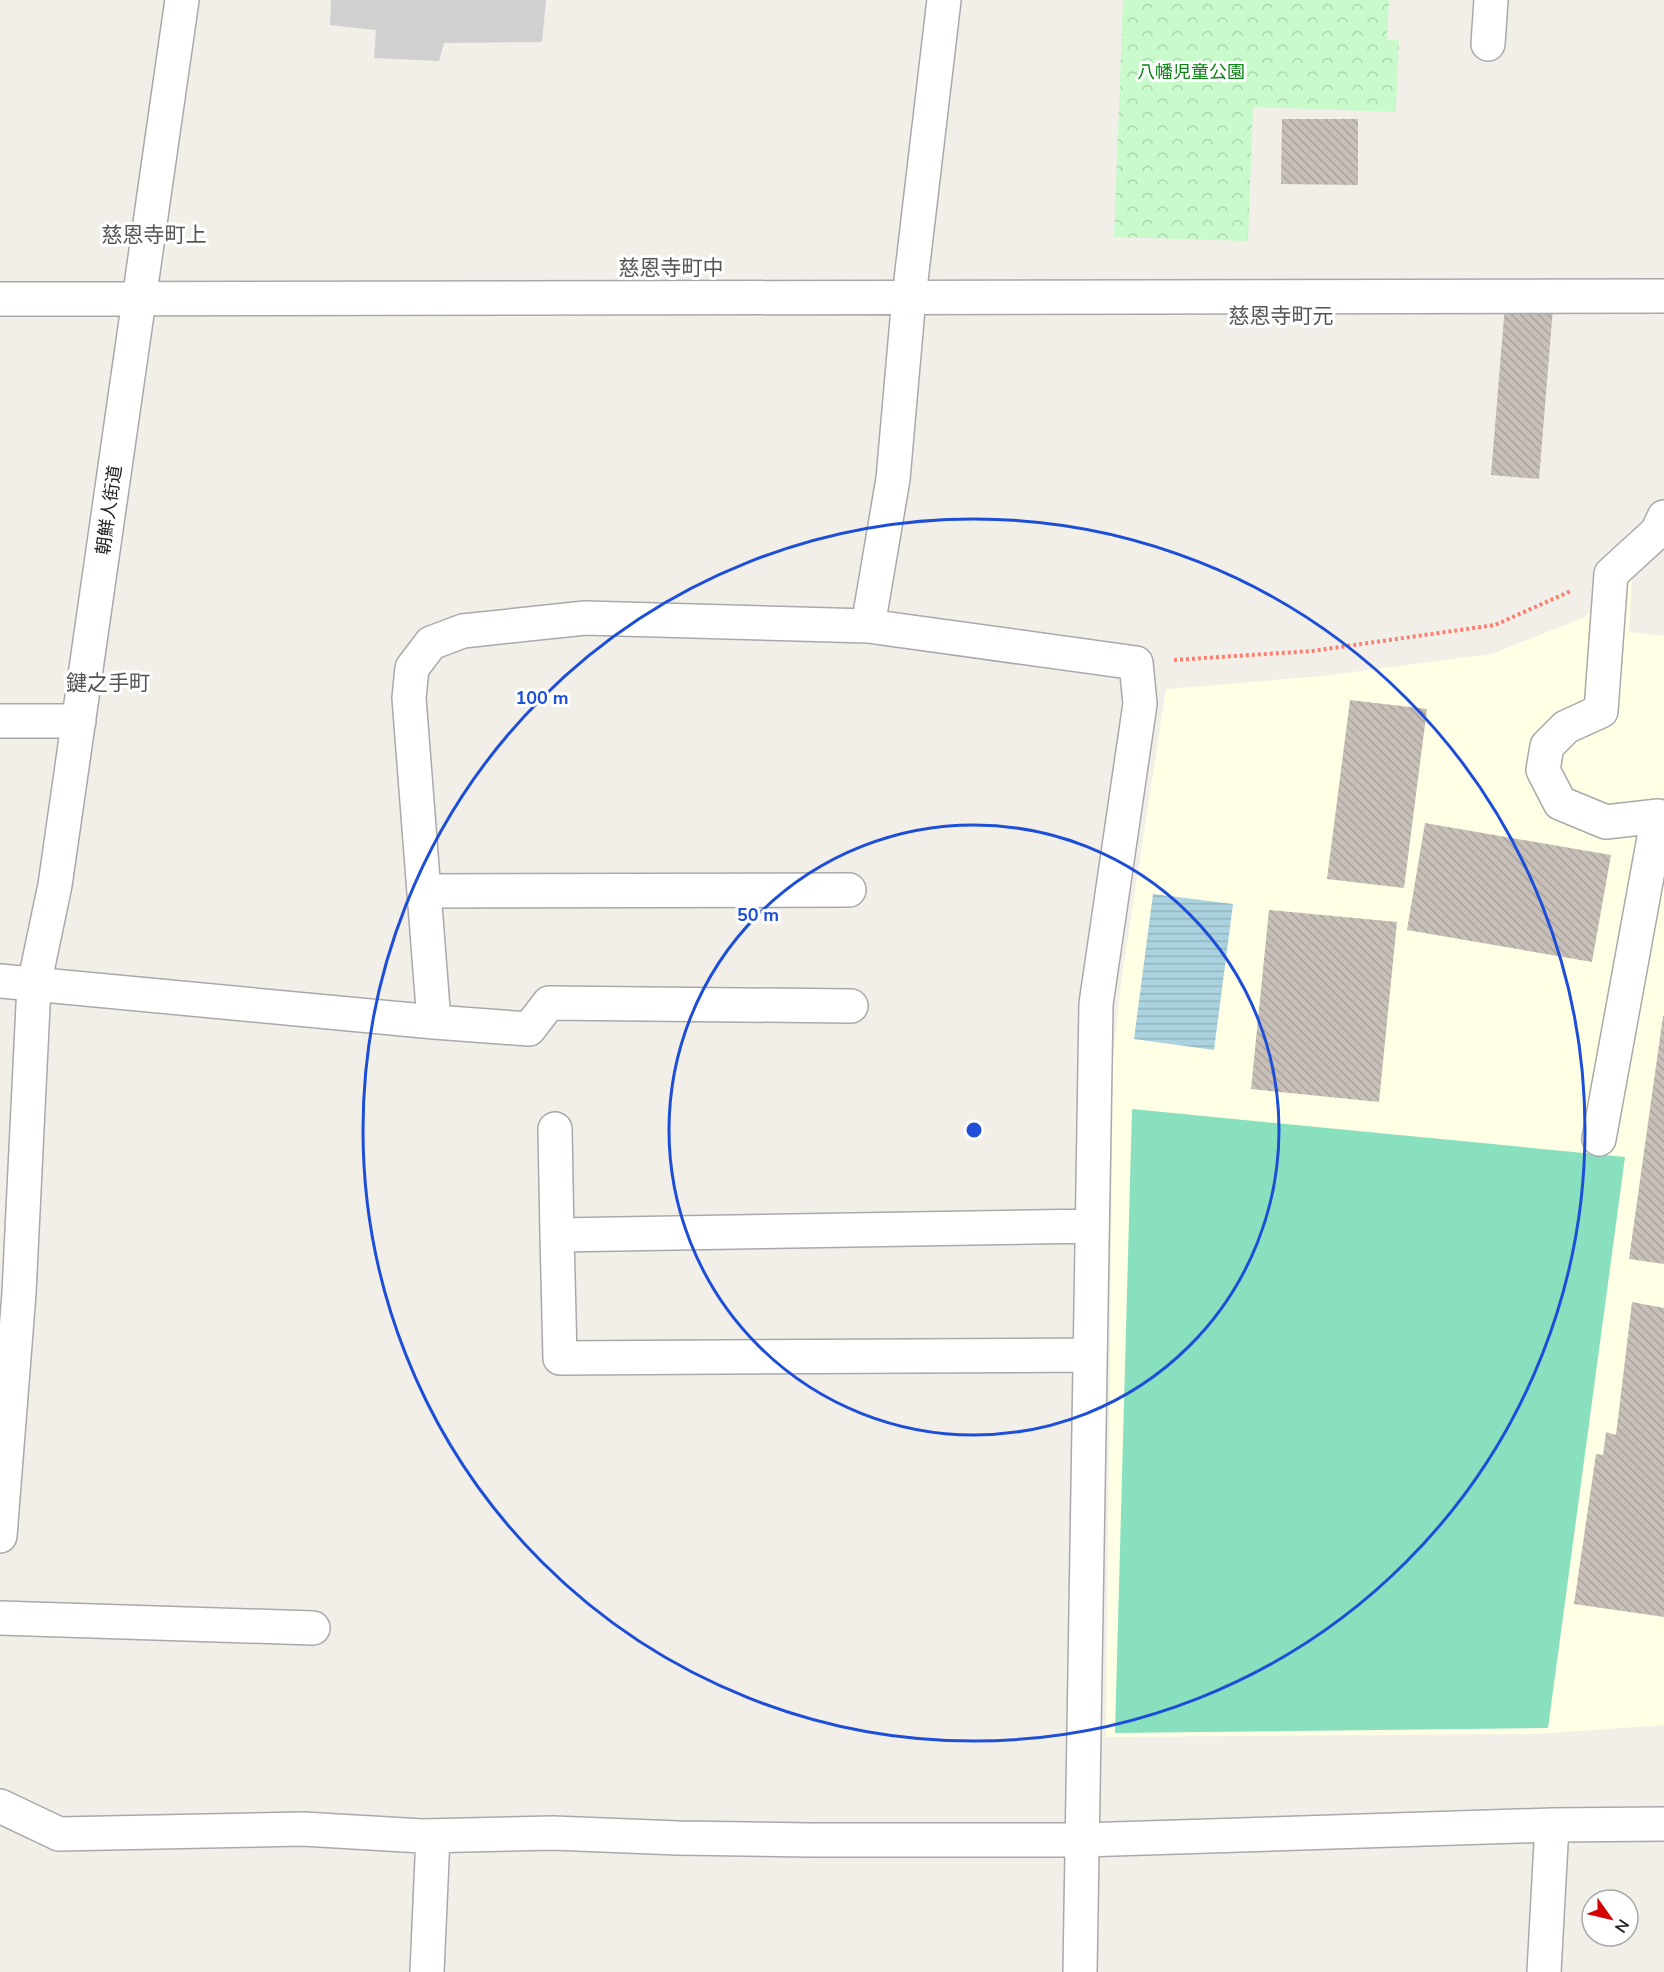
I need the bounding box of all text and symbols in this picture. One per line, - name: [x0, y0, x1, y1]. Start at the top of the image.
- park label: 八幡児童公園: [1137, 60, 1245, 84]
- district label: 慈恩寺町上: [102, 221, 207, 249]
- district label: 慈恩寺町中: [619, 254, 724, 282]
- district label: 慈恩寺町元: [1229, 302, 1334, 330]
- street label: 朝鮮人街道: [91, 464, 127, 556]
- district label: 鍵之手町: [66, 669, 150, 697]
- text: 100 m: [515, 686, 569, 710]
- text: 50 m: [737, 903, 779, 927]
- centre of rings: [964, 1120, 984, 1140]
- north arrow: [1580, 1888, 1640, 1948]
- text: N: [1609, 1915, 1634, 1937]

